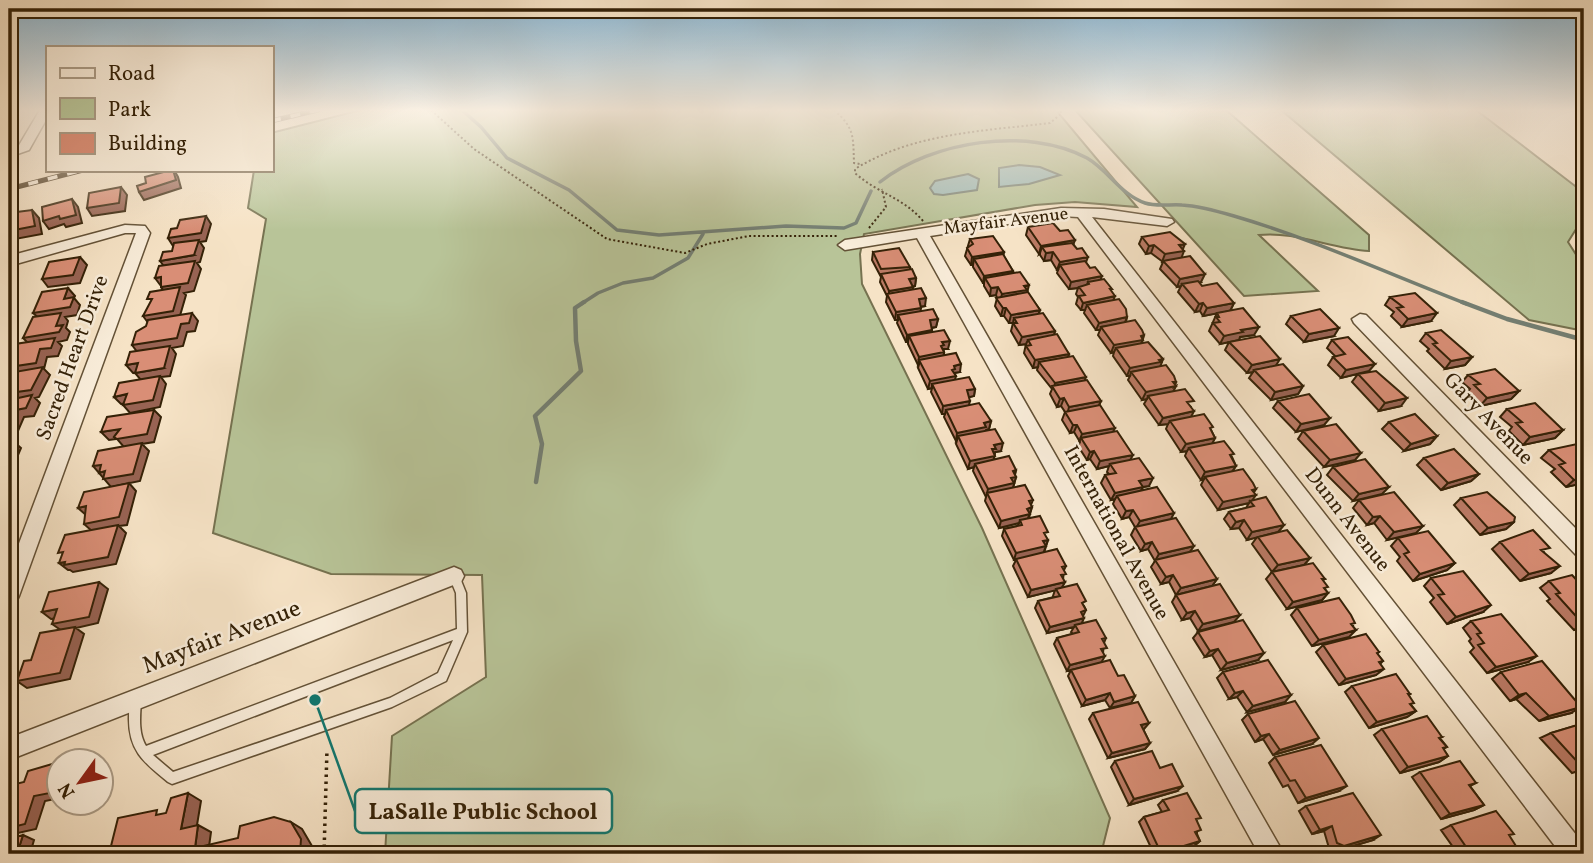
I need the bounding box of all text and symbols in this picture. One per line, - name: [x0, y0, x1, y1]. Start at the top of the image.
- legend: [46, 46, 273, 172]
- text: Road: [108, 60, 155, 89]
- text: Park: [108, 96, 151, 125]
- text: Building: [108, 130, 187, 159]
- street label: Mayfair Avenue: [942, 202, 1070, 242]
- street label: Sacred Heart Drive: [30, 271, 116, 445]
- street label: Gary Avenue: [1437, 366, 1540, 472]
- street label: International Avenue: [1056, 440, 1176, 626]
- street label: Dunn Avenue: [1297, 462, 1397, 578]
- street label: Mayfair Avenue: [138, 592, 306, 684]
- north arrow: [46, 748, 116, 818]
- text: N: [53, 777, 82, 803]
- callout: LaSalle Public School: [355, 789, 612, 833]
- text: LaSalle Public School: [368, 797, 598, 829]

